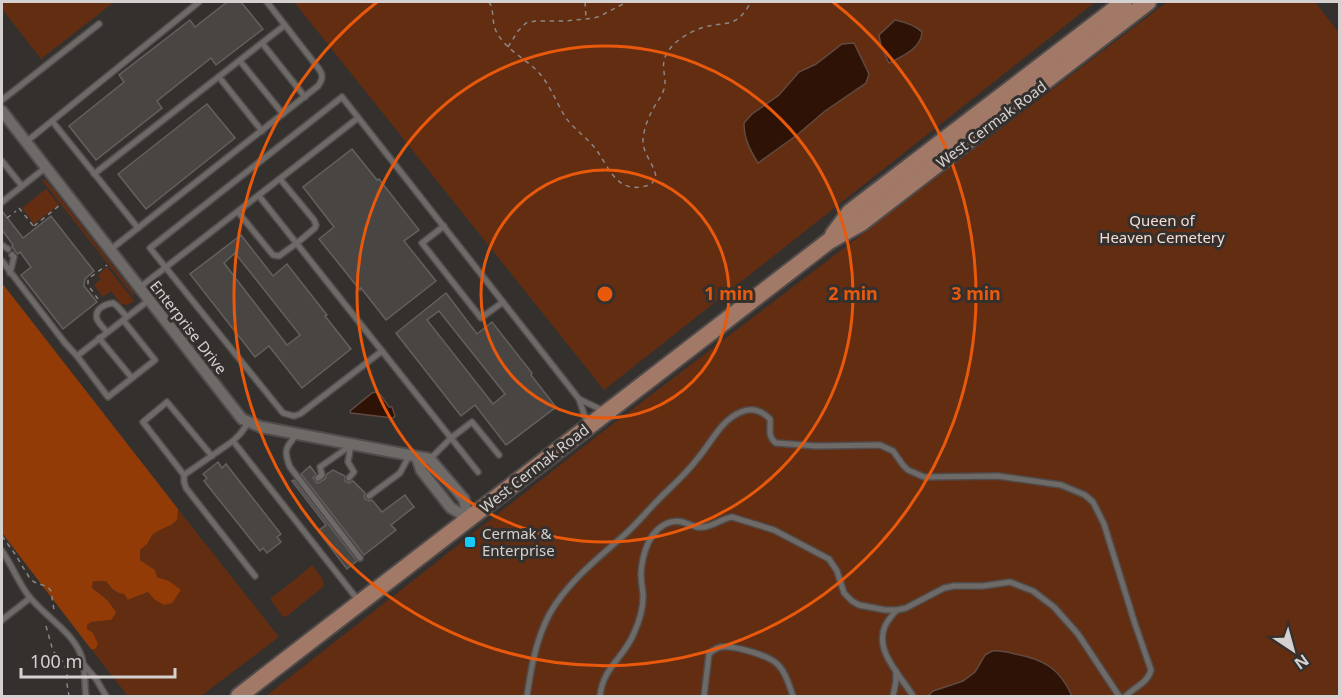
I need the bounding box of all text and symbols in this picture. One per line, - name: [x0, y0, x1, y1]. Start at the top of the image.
- street label: West Cermak Road: [932, 76, 1050, 172]
- park label: Queen of Heaven Cemetery: [1099, 210, 1225, 247]
- street label: Enterprise Drive: [146, 276, 232, 378]
- text: 1 min: [704, 281, 754, 305]
- text: 2 min: [828, 281, 878, 305]
- text: 3 min: [951, 281, 1001, 305]
- centre of rings: [595, 284, 615, 304]
- street label: West Cermak Road: [475, 419, 593, 517]
- place label: Cermak & Enterprise: [482, 523, 555, 560]
- marker: Cermak & Enterprise: [463, 535, 477, 549]
- north arrow: [1263, 620, 1323, 680]
- scale bar: [21, 641, 176, 679]
- text: 100 m: [30, 649, 82, 673]
- text: N: [1290, 649, 1314, 675]

